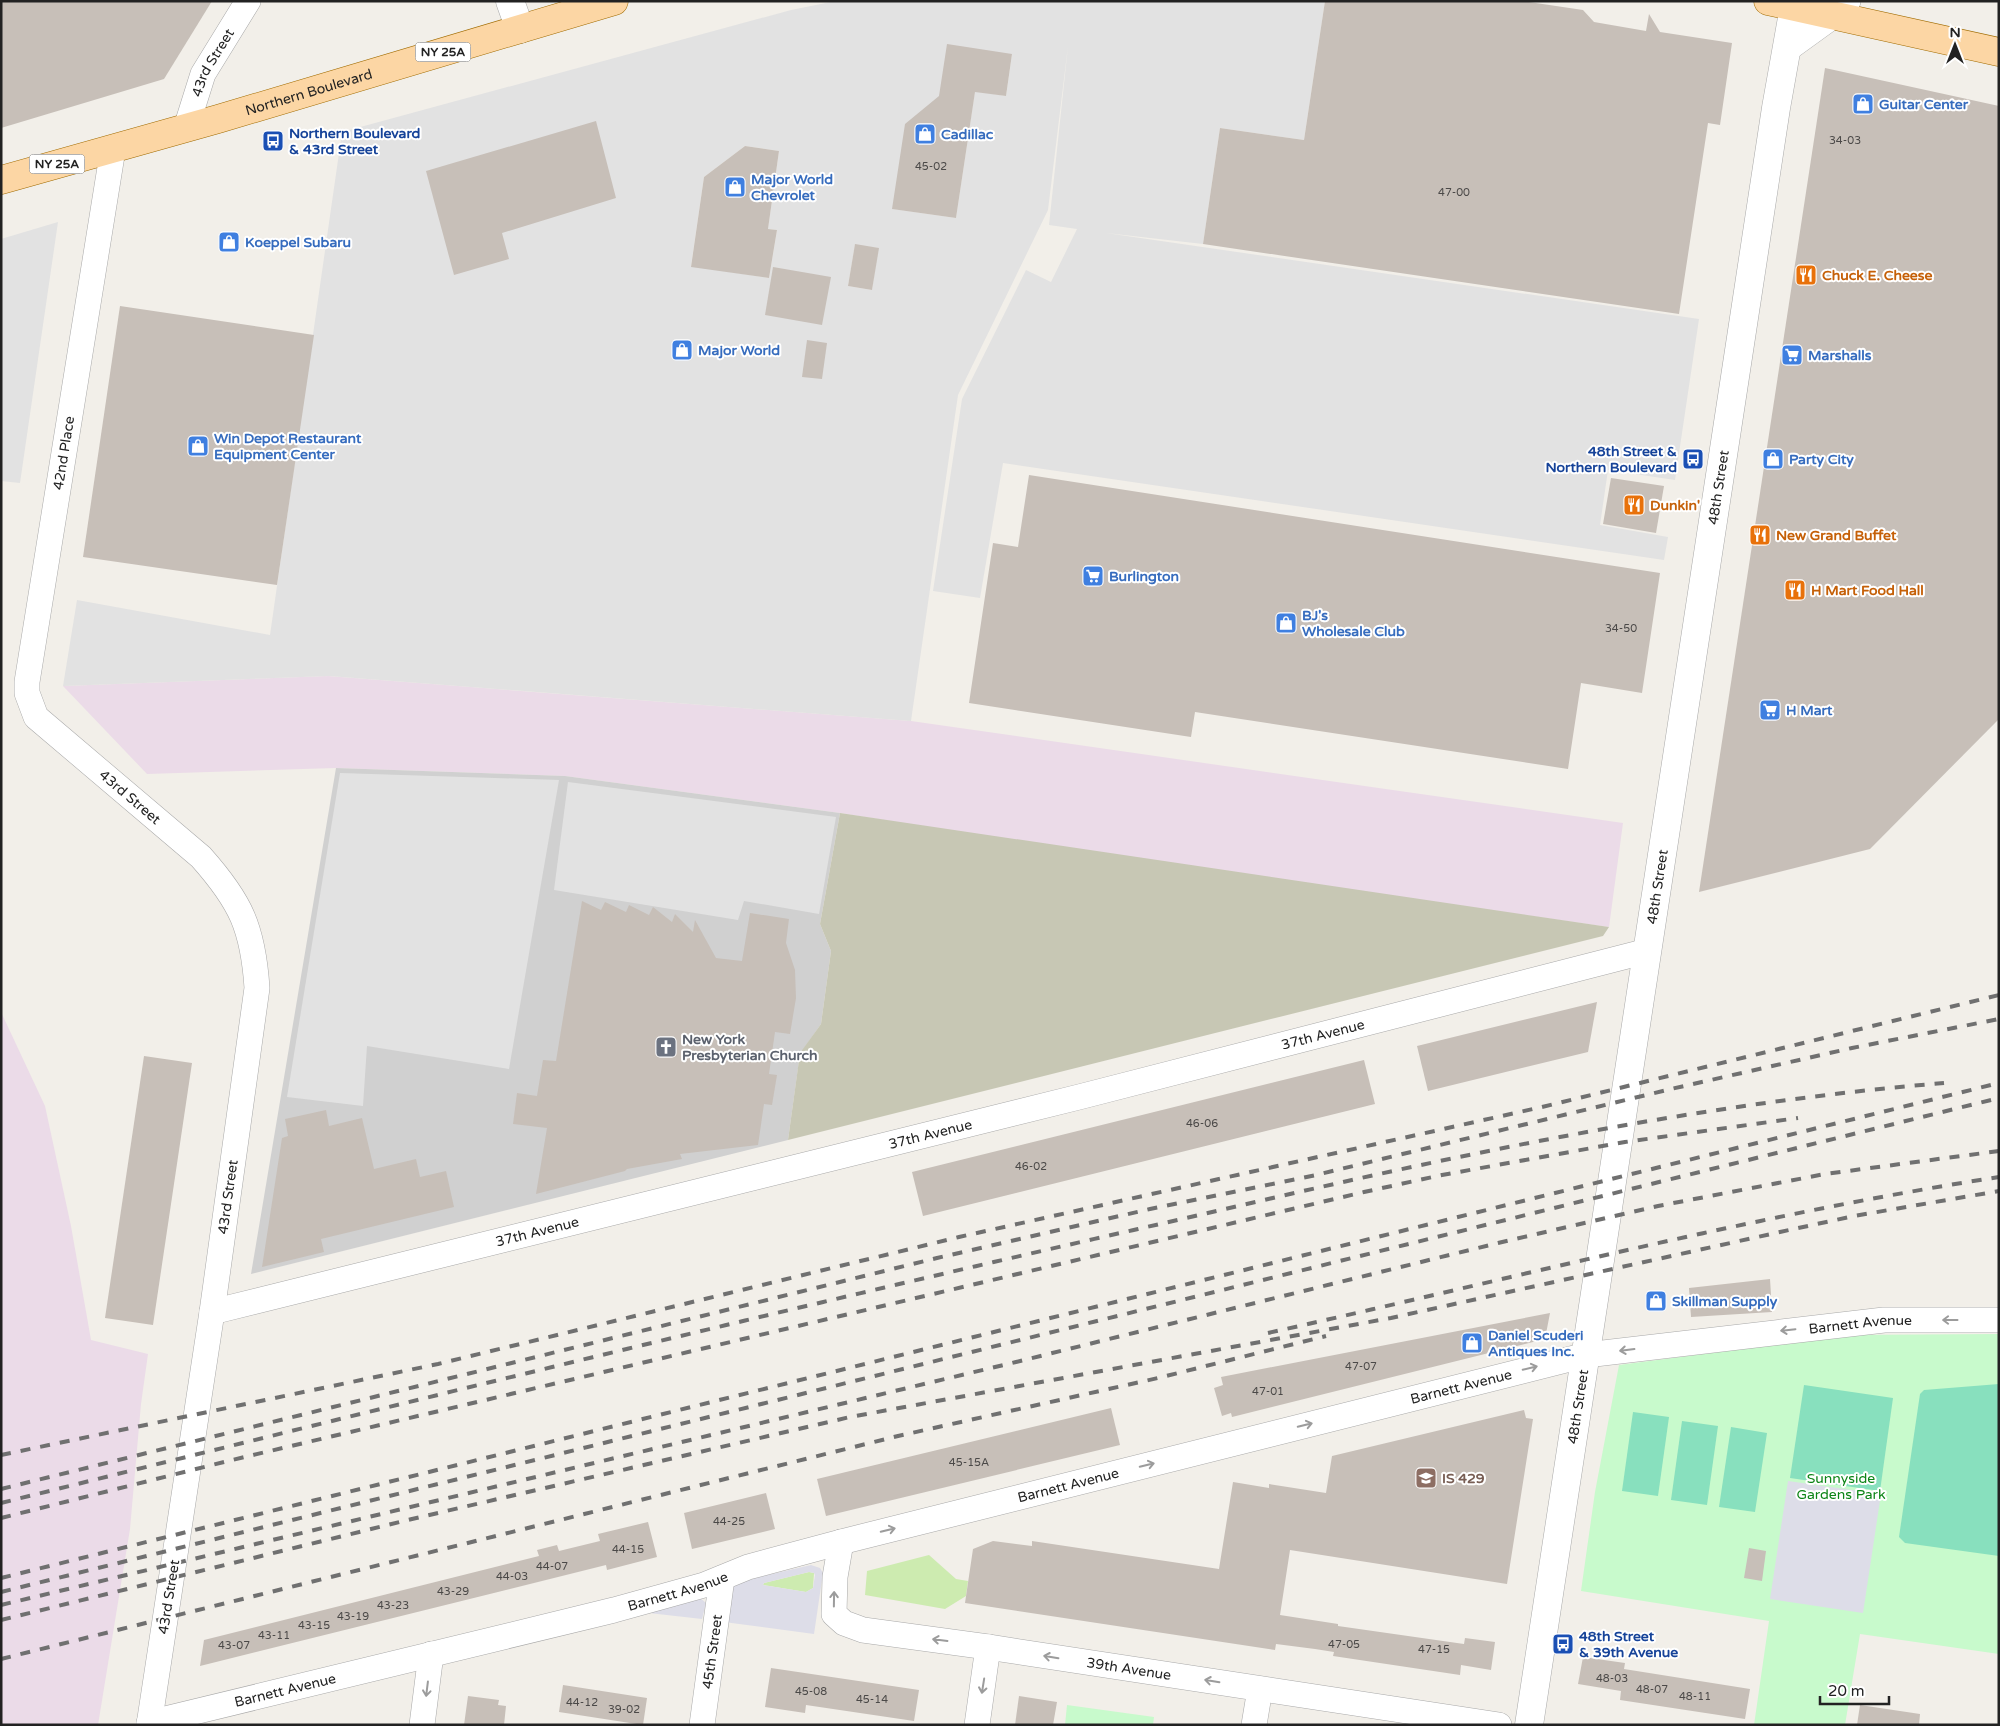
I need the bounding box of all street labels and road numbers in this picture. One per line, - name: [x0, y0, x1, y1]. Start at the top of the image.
- street label: 43rd Street: [188, 25, 238, 99]
- road number: NY 25A: [416, 42, 470, 62]
- street label: Northern Boulevard: [243, 65, 374, 119]
- road number: NY 25A: [30, 154, 84, 173]
- street label: 42nd Place: [50, 415, 78, 491]
- street label: 48th Street: [1704, 448, 1732, 526]
- street label: 43rd Street: [96, 766, 165, 828]
- street label: 48th Street: [1643, 848, 1671, 925]
- street label: 37th Avenue: [1279, 1015, 1366, 1053]
- street label: 37th Avenue: [887, 1115, 974, 1152]
- street label: 43rd Street: [214, 1158, 242, 1235]
- street label: 37th Avenue: [494, 1213, 581, 1250]
- street label: Barnett Avenue: [1808, 1311, 1912, 1337]
- street label: Barnett Avenue: [1409, 1365, 1514, 1407]
- street label: 48th Street: [1564, 1368, 1592, 1445]
- street label: Barnett Avenue: [1016, 1464, 1121, 1506]
- street label: 43rd Street: [155, 1558, 183, 1635]
- street label: Barnett Avenue: [626, 1568, 730, 1614]
- street label: 45th Street: [698, 1613, 726, 1690]
- street label: 39th Avenue: [1086, 1654, 1172, 1683]
- street label: Barnett Avenue: [233, 1669, 338, 1710]

